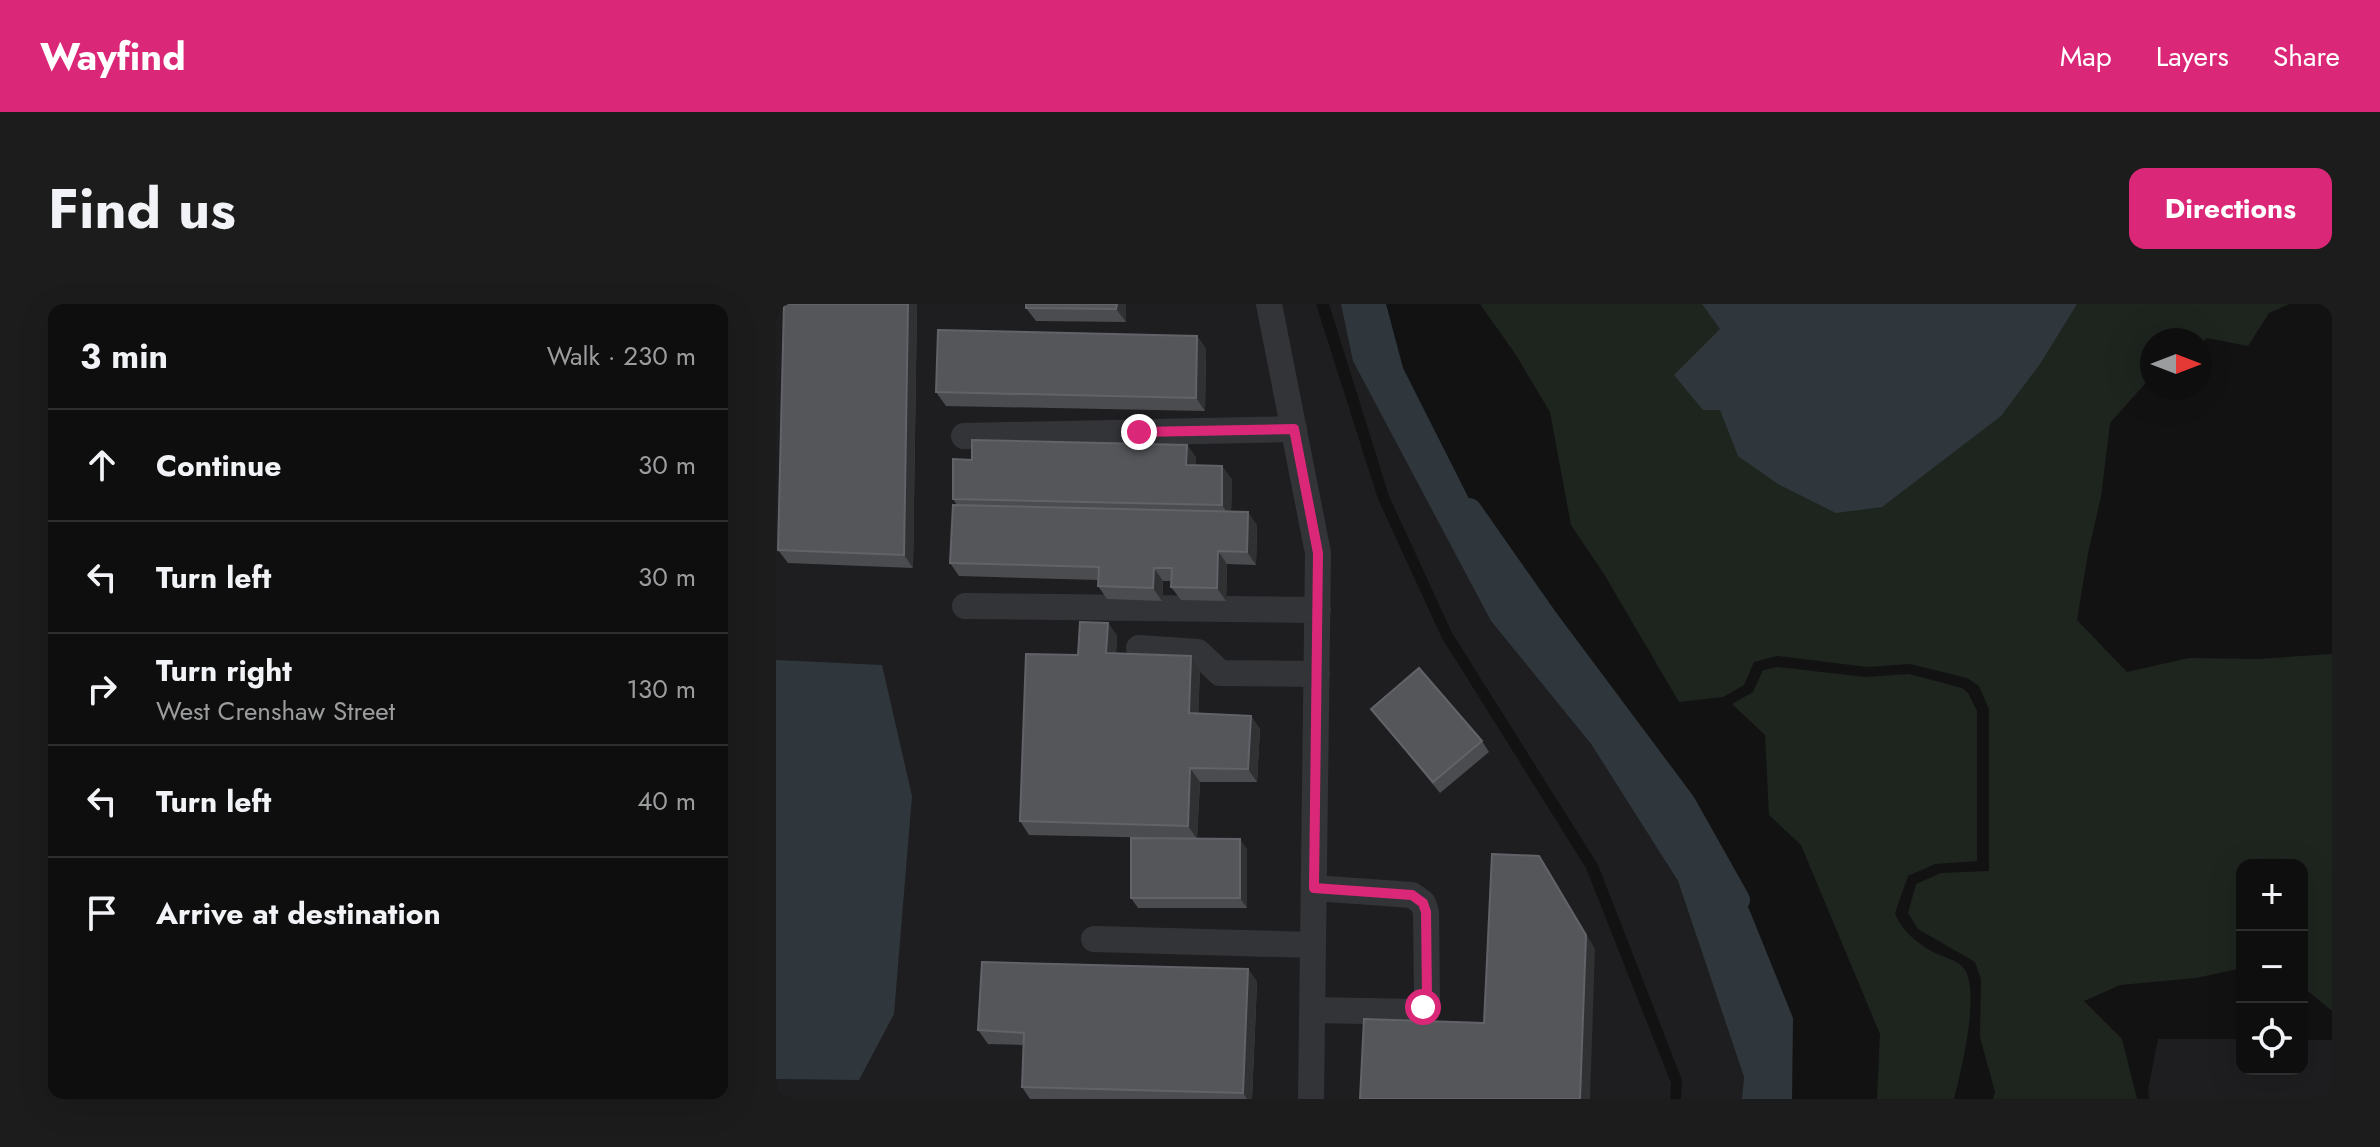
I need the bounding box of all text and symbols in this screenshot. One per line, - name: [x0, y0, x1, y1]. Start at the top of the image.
- text: Wayfind: [40, 29, 186, 84]
- text: Map: [2060, 36, 2112, 77]
- text: Layers: [2156, 36, 2229, 77]
- text: Share: [2273, 36, 2340, 77]
- text: Find us: [48, 168, 236, 249]
- button: Directions: [2129, 168, 2332, 249]
- north arrow: [2140, 328, 2212, 400]
- text: 3 min: [80, 332, 168, 381]
- text: Walk · 230 m: [547, 337, 696, 375]
- route end: [1121, 414, 1157, 450]
- icon: ahead: [80, 443, 124, 487]
- text: Continue: [156, 444, 282, 487]
- text: 30 m: [638, 446, 696, 484]
- icon: left: [80, 555, 124, 599]
- text: Turn left: [156, 556, 271, 599]
- text: 30 m: [638, 558, 696, 596]
- text: Turn right: [156, 649, 292, 692]
- icon: right: [80, 667, 124, 711]
- text: 130 m: [626, 670, 696, 708]
- text: West Crenshaw Street: [156, 692, 395, 730]
- icon: left: [80, 779, 124, 823]
- text: Turn left: [156, 780, 271, 823]
- text: 40 m: [637, 782, 696, 820]
- map controls: [2236, 859, 2308, 1075]
- button: +: [2236, 859, 2308, 931]
- icon: arrive: [80, 891, 124, 935]
- text: Arrive at destination: [156, 892, 441, 935]
- button: −: [2236, 931, 2308, 1003]
- route start: [1405, 989, 1441, 1025]
- button: locate: [2236, 1003, 2308, 1075]

